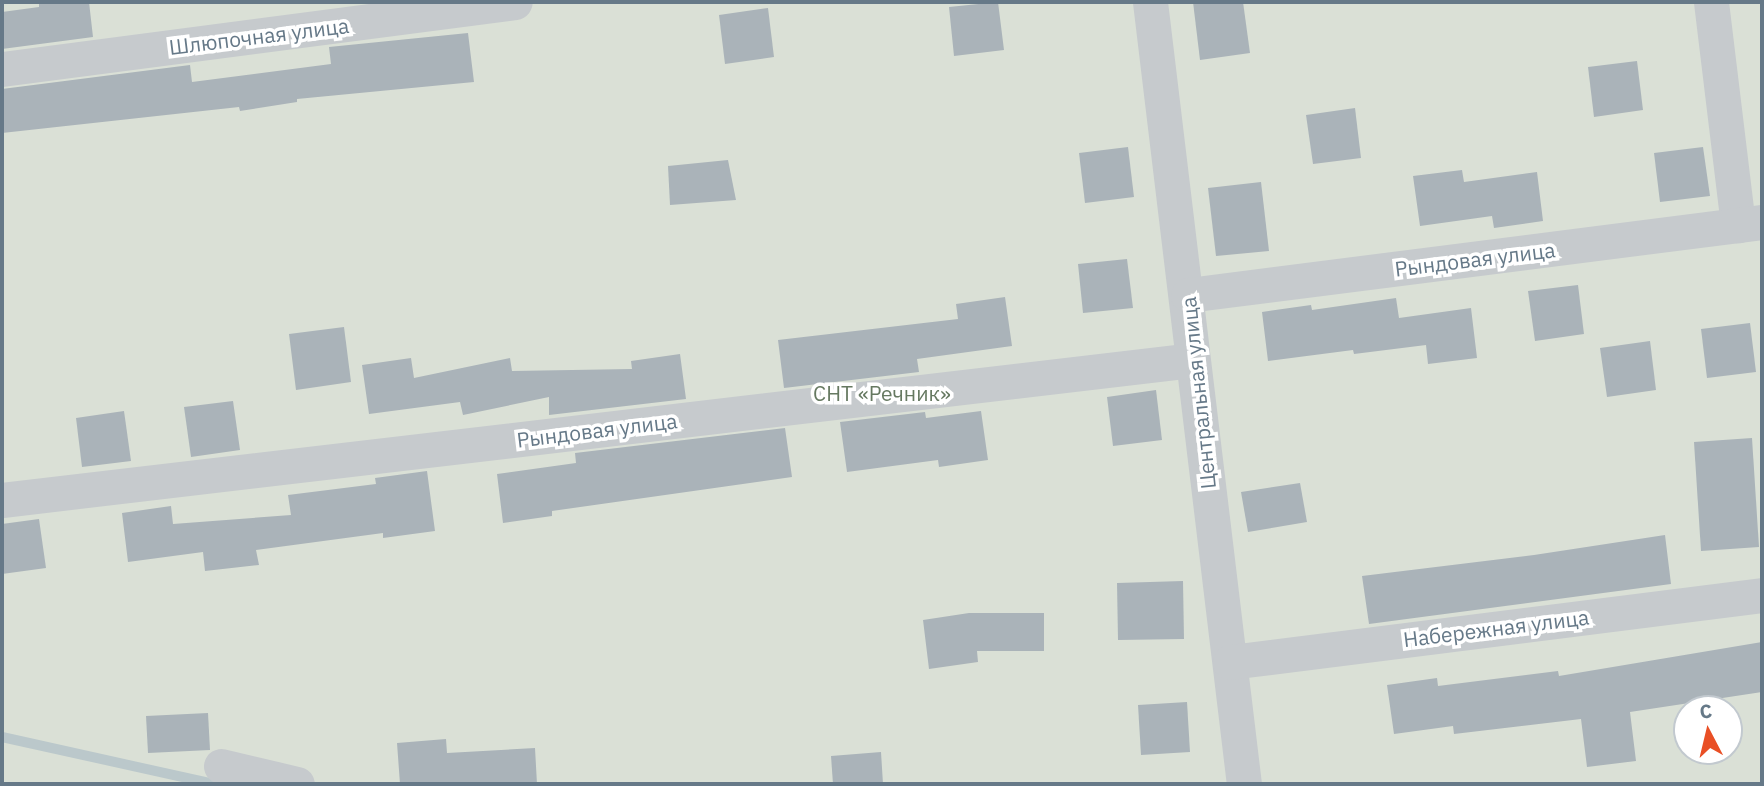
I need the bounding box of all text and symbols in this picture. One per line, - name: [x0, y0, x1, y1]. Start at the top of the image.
- street label: Шлюпочная улица: [167, 12, 351, 60]
- street label: Рындовая улица: [1393, 237, 1557, 281]
- street label: Центральная улица: [1175, 296, 1221, 490]
- park label: СНТ «Речник»: [813, 380, 951, 406]
- street label: Рындовая улица: [515, 408, 679, 452]
- street label: Набережная улица: [1402, 604, 1590, 652]
- north arrow: [1673, 695, 1743, 765]
- text: С: [1698, 698, 1713, 724]

